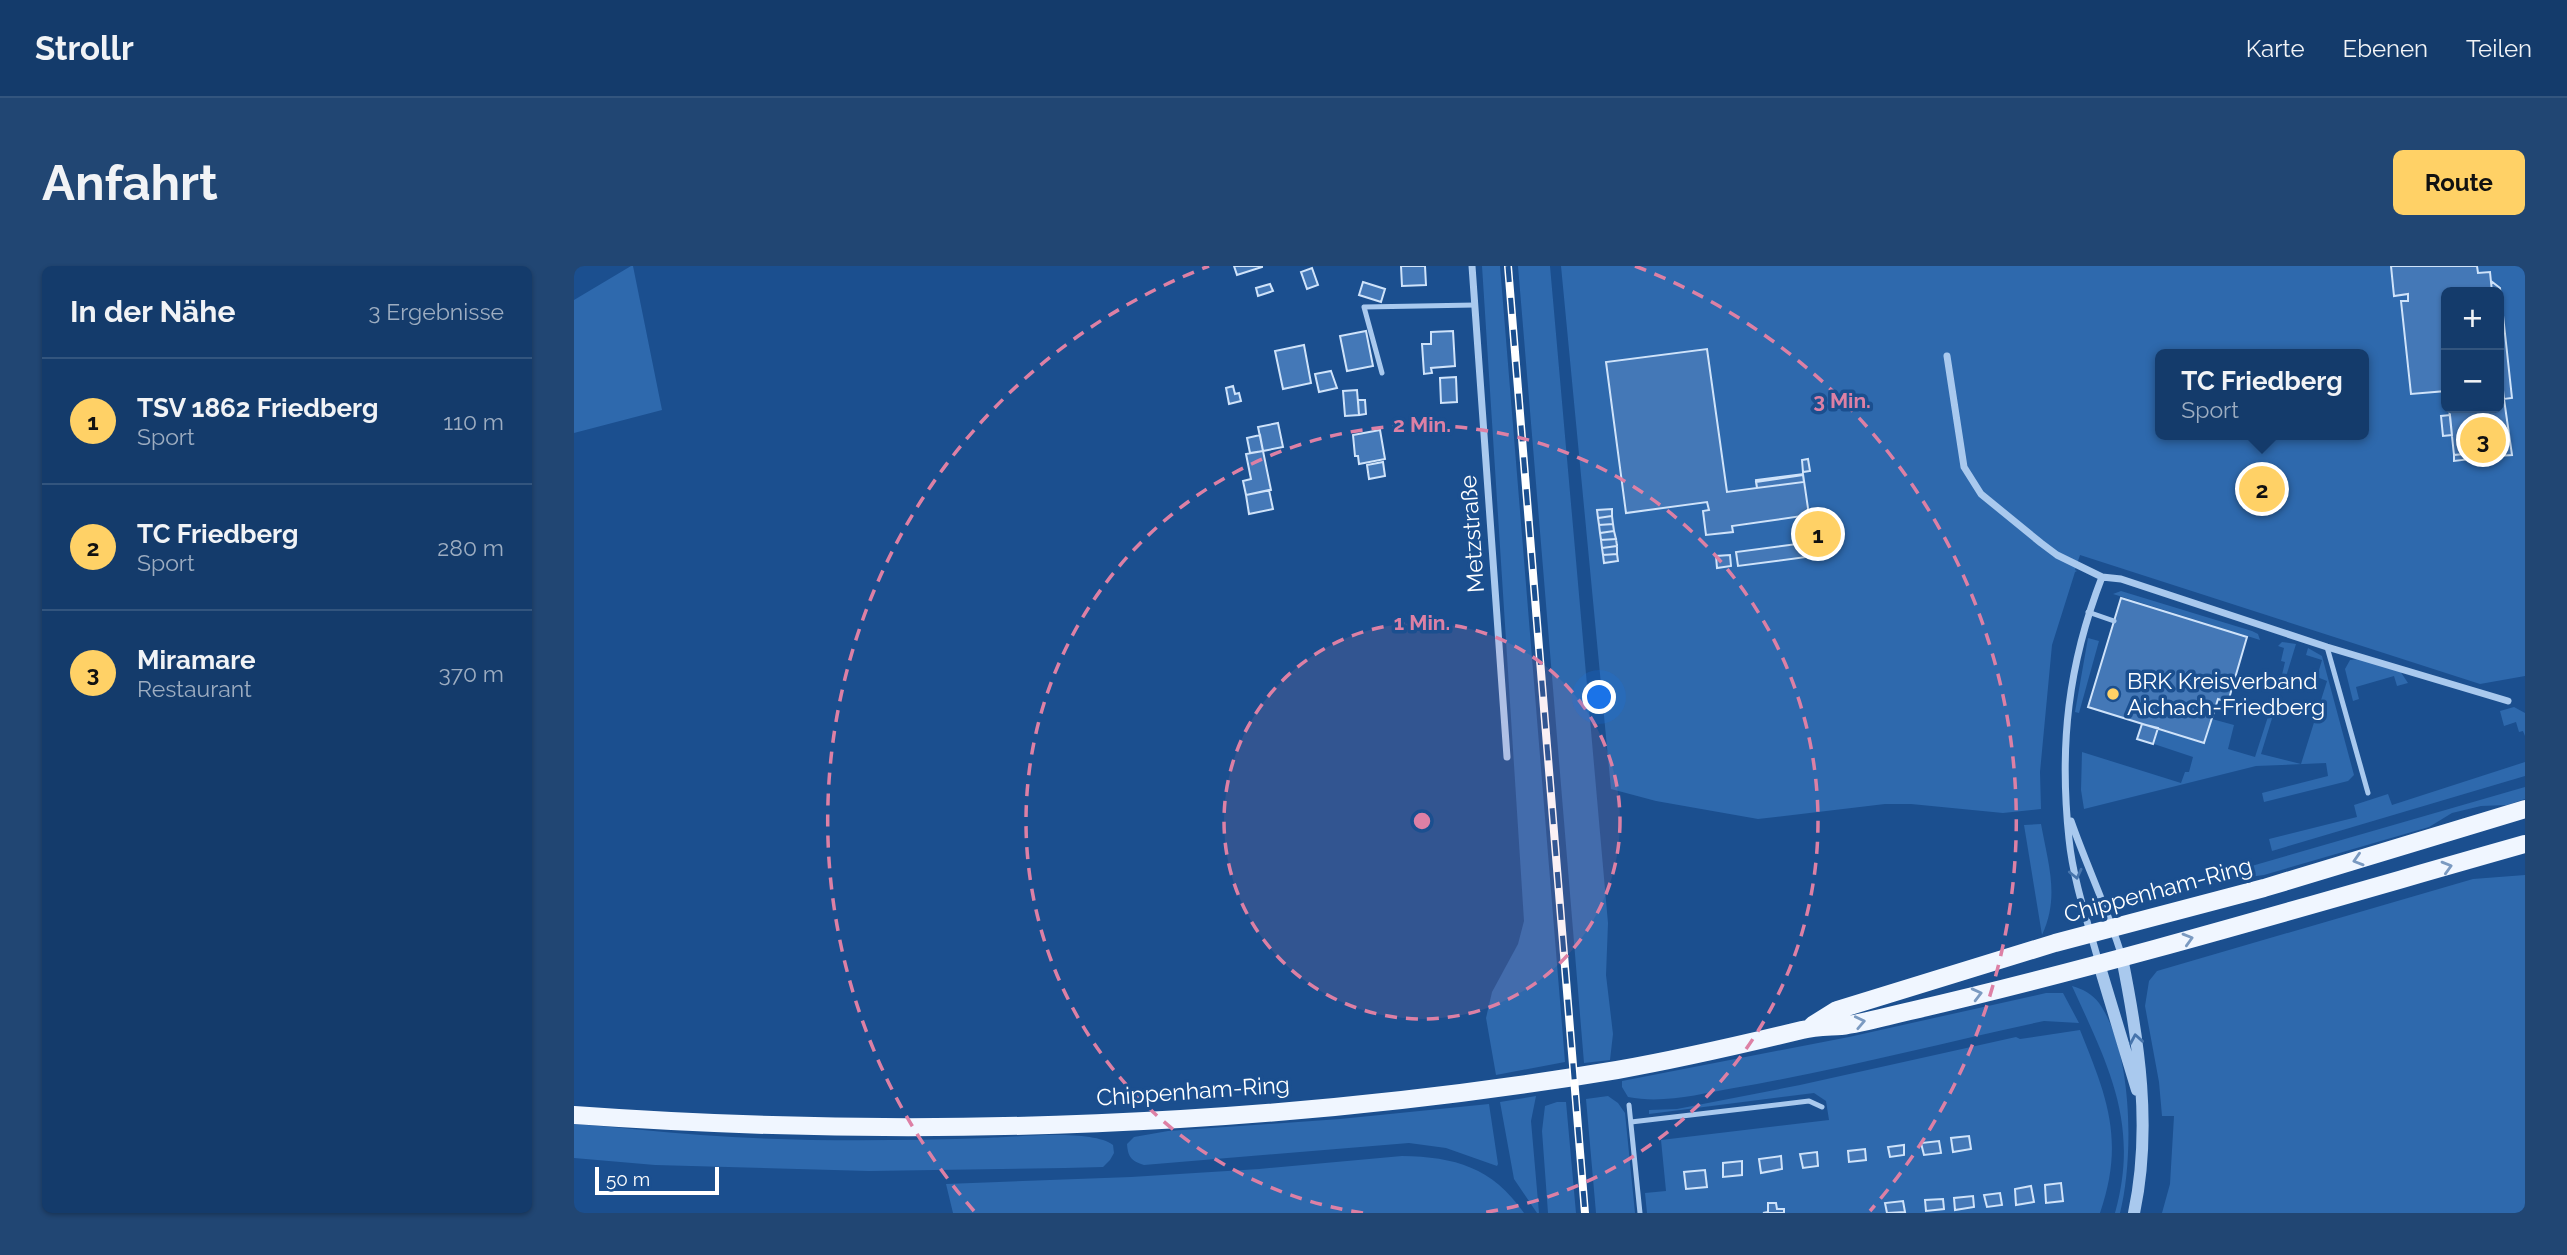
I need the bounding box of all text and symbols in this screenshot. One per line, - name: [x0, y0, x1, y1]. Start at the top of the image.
- text: Strollr: [35, 29, 134, 68]
- text: Karte: [2246, 34, 2305, 63]
- text: Ebenen: [2343, 34, 2428, 63]
- text: Teilen: [2466, 34, 2532, 63]
- button: Route: [2393, 150, 2525, 215]
- text: Anfahrt: [42, 154, 218, 211]
- map controls: [2441, 287, 2504, 413]
- button: +: [2441, 287, 2504, 350]
- text: In der Nähe: [70, 294, 235, 329]
- text: 3 Ergebnisse: [368, 298, 504, 325]
- popup: [2155, 349, 2369, 440]
- button: −: [2441, 350, 2504, 413]
- text: TC Friedberg: [2181, 366, 2343, 396]
- text: 3 Min.: [1813, 388, 1871, 413]
- text: TSV 1862 Friedberg: [137, 393, 379, 423]
- text: Sport: [2181, 396, 2239, 423]
- text: 1: [87, 408, 99, 435]
- text: 110 m: [443, 408, 504, 435]
- text: 2 Min.: [1393, 412, 1451, 437]
- pin: 3: [2460, 414, 2506, 466]
- text: Sport: [137, 423, 195, 450]
- pin: 2: [2239, 463, 2285, 515]
- street label: Metzstraße: [1454, 474, 1489, 594]
- pin: 1: [1795, 508, 1841, 560]
- text: TC Friedberg: [137, 519, 299, 549]
- text: 2: [87, 534, 99, 561]
- text: 280 m: [437, 534, 504, 561]
- text: Sport: [137, 549, 195, 576]
- text: 1 Min.: [1394, 610, 1450, 635]
- text: Miramare: [137, 645, 256, 675]
- text: 3: [87, 660, 99, 687]
- text: 370 m: [439, 660, 504, 687]
- place label: BRK Kreisverband Aichach-Friedberg: [2127, 667, 2325, 720]
- text: Restaurant: [137, 675, 252, 702]
- your location: [1582, 680, 1616, 714]
- marker: BRK Kreisverband Aichach-Friedberg: [2105, 686, 2121, 702]
- centre of rings: [1410, 809, 1434, 833]
- street label: Chippenham-Ring: [2061, 851, 2255, 928]
- one-way arrow: [2352, 851, 2364, 866]
- one-way arrow: [2441, 860, 2453, 875]
- one-way arrow: [2068, 868, 2082, 880]
- one-way arrow: [2182, 933, 2194, 948]
- one-way arrow: [1971, 988, 1983, 1002]
- one-way arrow: [1854, 1015, 1866, 1030]
- one-way arrow: [2129, 1033, 2144, 1045]
- street label: Chippenham-Ring: [1095, 1070, 1291, 1111]
- scale bar: [595, 1164, 719, 1196]
- text: 50 m: [606, 1168, 650, 1190]

